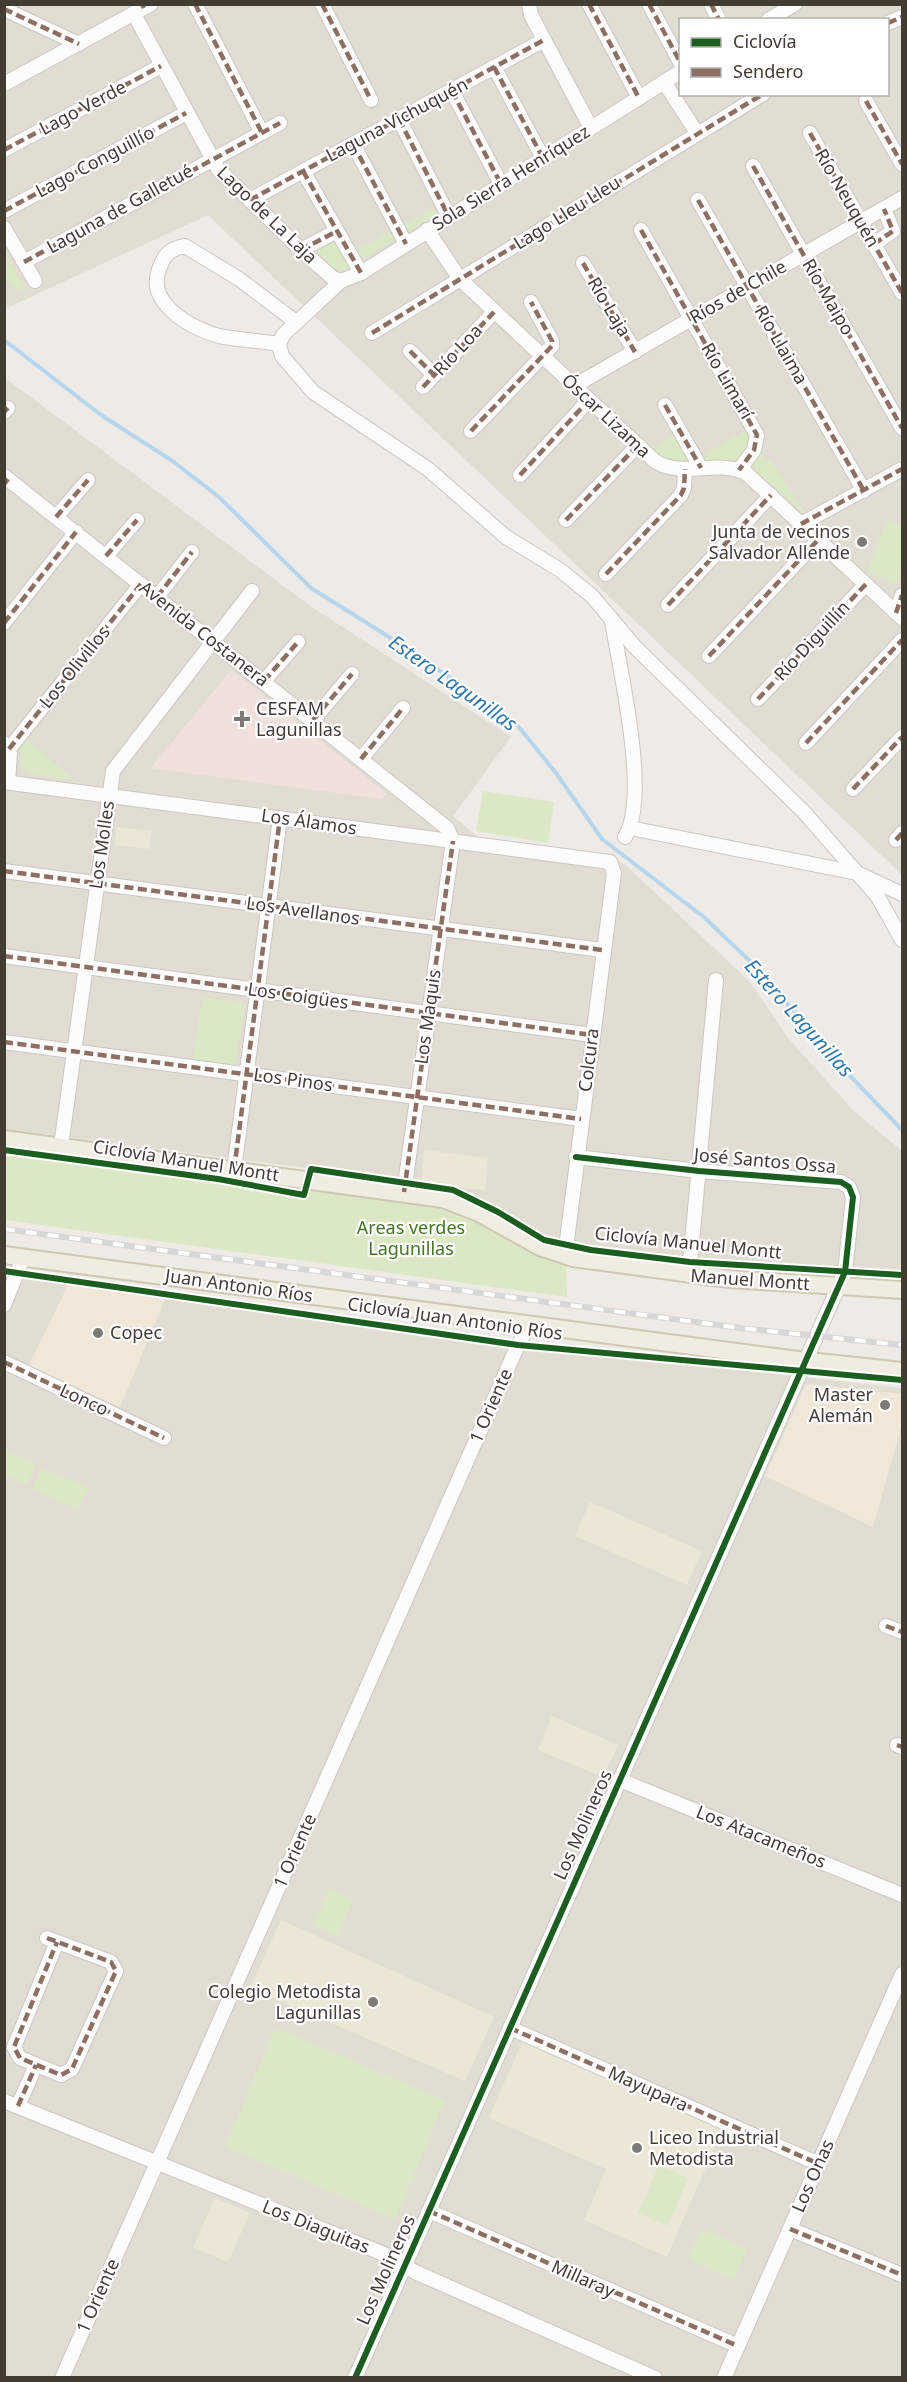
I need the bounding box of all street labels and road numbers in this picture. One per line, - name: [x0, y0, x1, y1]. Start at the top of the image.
- street label: Laguna Vichuquén: [321, 72, 472, 167]
- street label: Lago Verde: [35, 74, 130, 140]
- street label: Sola Sierra Henríquez: [427, 119, 594, 235]
- street label: Lago Conguillío: [31, 120, 158, 203]
- street label: Río Neuquén: [810, 144, 886, 251]
- street label: Laguna de Galletué: [42, 158, 197, 258]
- street label: Lago de La Laja: [212, 160, 323, 268]
- street label: Lago Lleu Lleu: [509, 170, 624, 255]
- street label: Ríos de Chile: [685, 254, 790, 328]
- street label: Río Maipo: [797, 254, 860, 339]
- street label: Río Laja: [583, 272, 637, 341]
- street label: Río Llaima: [750, 301, 814, 388]
- street label: Río Loa: [427, 319, 487, 380]
- street label: Río Limarí: [696, 338, 760, 423]
- street label: Óscar Lizama: [557, 368, 656, 463]
- street label: Avenida Costanera: [135, 575, 274, 691]
- street label: Río Diguillín: [768, 595, 855, 685]
- street label: Los Olivillos: [34, 620, 115, 713]
- street label: Los Molles: [83, 799, 119, 891]
- street label: Los Álamos: [260, 802, 358, 840]
- street label: Los Avellanos: [245, 890, 361, 930]
- street label: Los Maquis: [408, 968, 446, 1066]
- street label: Los Coigües: [246, 976, 350, 1014]
- street label: Colcura: [572, 1027, 604, 1093]
- street label: Los Pinos: [252, 1062, 334, 1096]
- street label: Ciclovía Manuel Montt: [91, 1133, 281, 1187]
- street label: José Santos Ossa: [691, 1142, 837, 1178]
- street label: Ciclovía Manuel Montt: [593, 1220, 783, 1264]
- street label: Juan Antonio Ríos: [162, 1263, 314, 1307]
- street label: Manuel Montt: [690, 1263, 811, 1295]
- street label: Ciclovía Juan Antonio Ríos: [346, 1291, 564, 1345]
- street label: 1 Oriente: [463, 1365, 517, 1447]
- street label: Lonco: [56, 1377, 113, 1421]
- street label: Los Molineros: [547, 1766, 617, 1883]
- street label: Los Atacameños: [693, 1799, 830, 1873]
- street label: 1 Oriente: [267, 1810, 321, 1892]
- street label: Mayupara: [605, 2060, 692, 2116]
- street label: Los Onas: [785, 2135, 839, 2216]
- street label: Los Diaguitas: [259, 2194, 374, 2258]
- street label: Los Molineros: [350, 2211, 420, 2328]
- street label: Millaray: [548, 2254, 620, 2303]
- street label: 1 Oriente: [70, 2255, 124, 2337]

